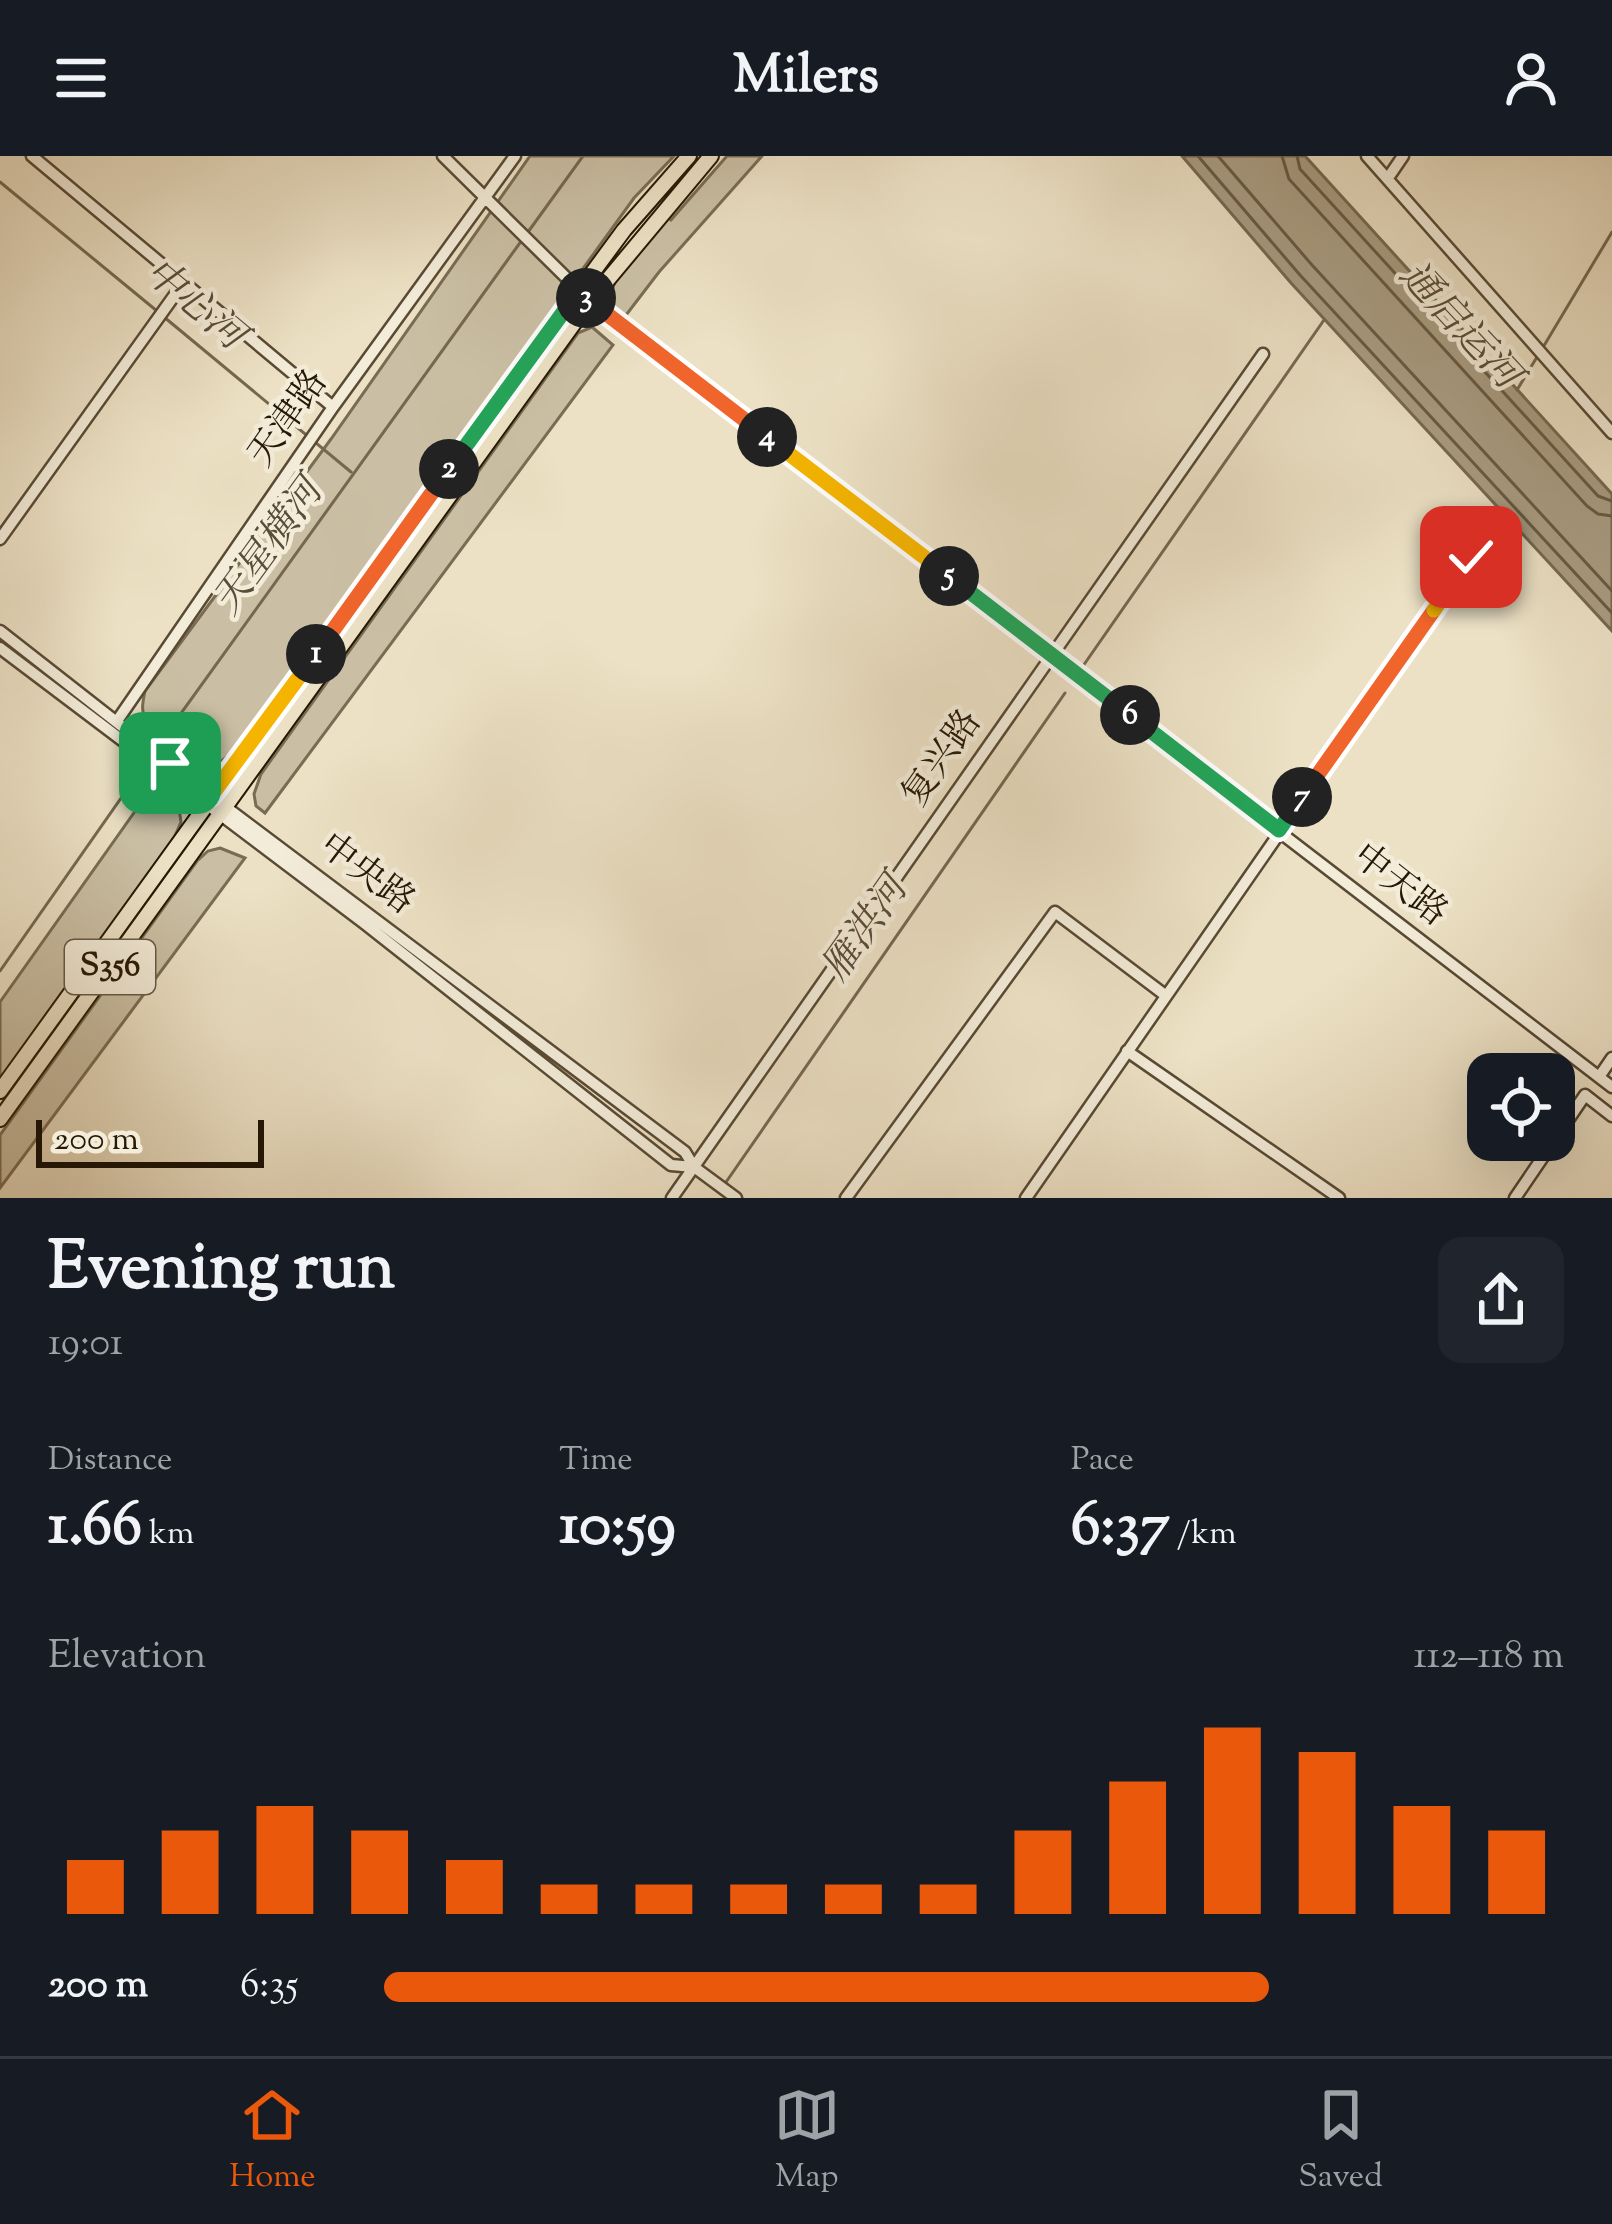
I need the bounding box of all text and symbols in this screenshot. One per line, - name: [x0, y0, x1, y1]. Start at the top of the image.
- text: Milers: [733, 39, 879, 117]
- icon: menu: [48, 45, 114, 111]
- icon: person: [1498, 45, 1564, 111]
- water label: 中心河: [130, 247, 260, 369]
- water label: 通启运河: [1384, 251, 1536, 408]
- pin: 3: [556, 268, 616, 328]
- text: 3: [579, 274, 593, 322]
- street label: 天津路: [237, 360, 341, 478]
- pin: 4: [737, 407, 797, 467]
- text: 4: [759, 413, 775, 461]
- pin: 2: [419, 439, 479, 499]
- text: 2: [441, 445, 457, 493]
- water label: 天星横河: [201, 464, 342, 628]
- pin: [1420, 506, 1522, 608]
- icon: check: [1438, 524, 1504, 590]
- pin: 5: [919, 546, 979, 606]
- text: 5: [943, 552, 955, 600]
- pin: 1: [286, 624, 346, 684]
- text: 1: [310, 630, 322, 678]
- pin: 6: [1100, 685, 1160, 745]
- text: 6: [1122, 691, 1138, 739]
- street label: 复兴路: [891, 700, 995, 818]
- pin: [119, 712, 221, 814]
- icon: arrive: [137, 730, 203, 796]
- pin: 7: [1272, 767, 1332, 827]
- text: 7: [1294, 773, 1310, 821]
- street label: 中央路: [307, 822, 425, 928]
- street label: 中天路: [1340, 832, 1458, 940]
- water label: 雁洪河: [811, 861, 927, 994]
- road number: S356: [65, 940, 155, 994]
- map controls: [1467, 1053, 1575, 1161]
- button: locate: [1467, 1053, 1575, 1161]
- scale bar: [36, 1114, 264, 1167]
- text: 200 m: [54, 1117, 139, 1165]
- text: Evening run: [48, 1224, 395, 1319]
- button: share: [1438, 1237, 1564, 1363]
- text: 19:01: [48, 1317, 123, 1373]
- text: Distance: [48, 1437, 172, 1485]
- text: Time: [559, 1437, 633, 1485]
- text: Pace: [1071, 1437, 1134, 1485]
- text: 1.66: [48, 1485, 142, 1572]
- text: 10:59: [559, 1485, 676, 1572]
- text: 6:37: [1071, 1485, 1170, 1572]
- text: km: [142, 1511, 194, 1559]
- text: /km: [1170, 1511, 1236, 1559]
- text: Elevation: [48, 1630, 206, 1686]
- text: 112–118 m: [1414, 1630, 1564, 1686]
- text: 200 m: [48, 1959, 148, 2015]
- text: 6:35: [240, 1959, 298, 2015]
- tab: Home: [229, 2082, 316, 2202]
- tab: Map: [774, 2082, 840, 2202]
- tab: Saved: [1298, 2082, 1383, 2202]

